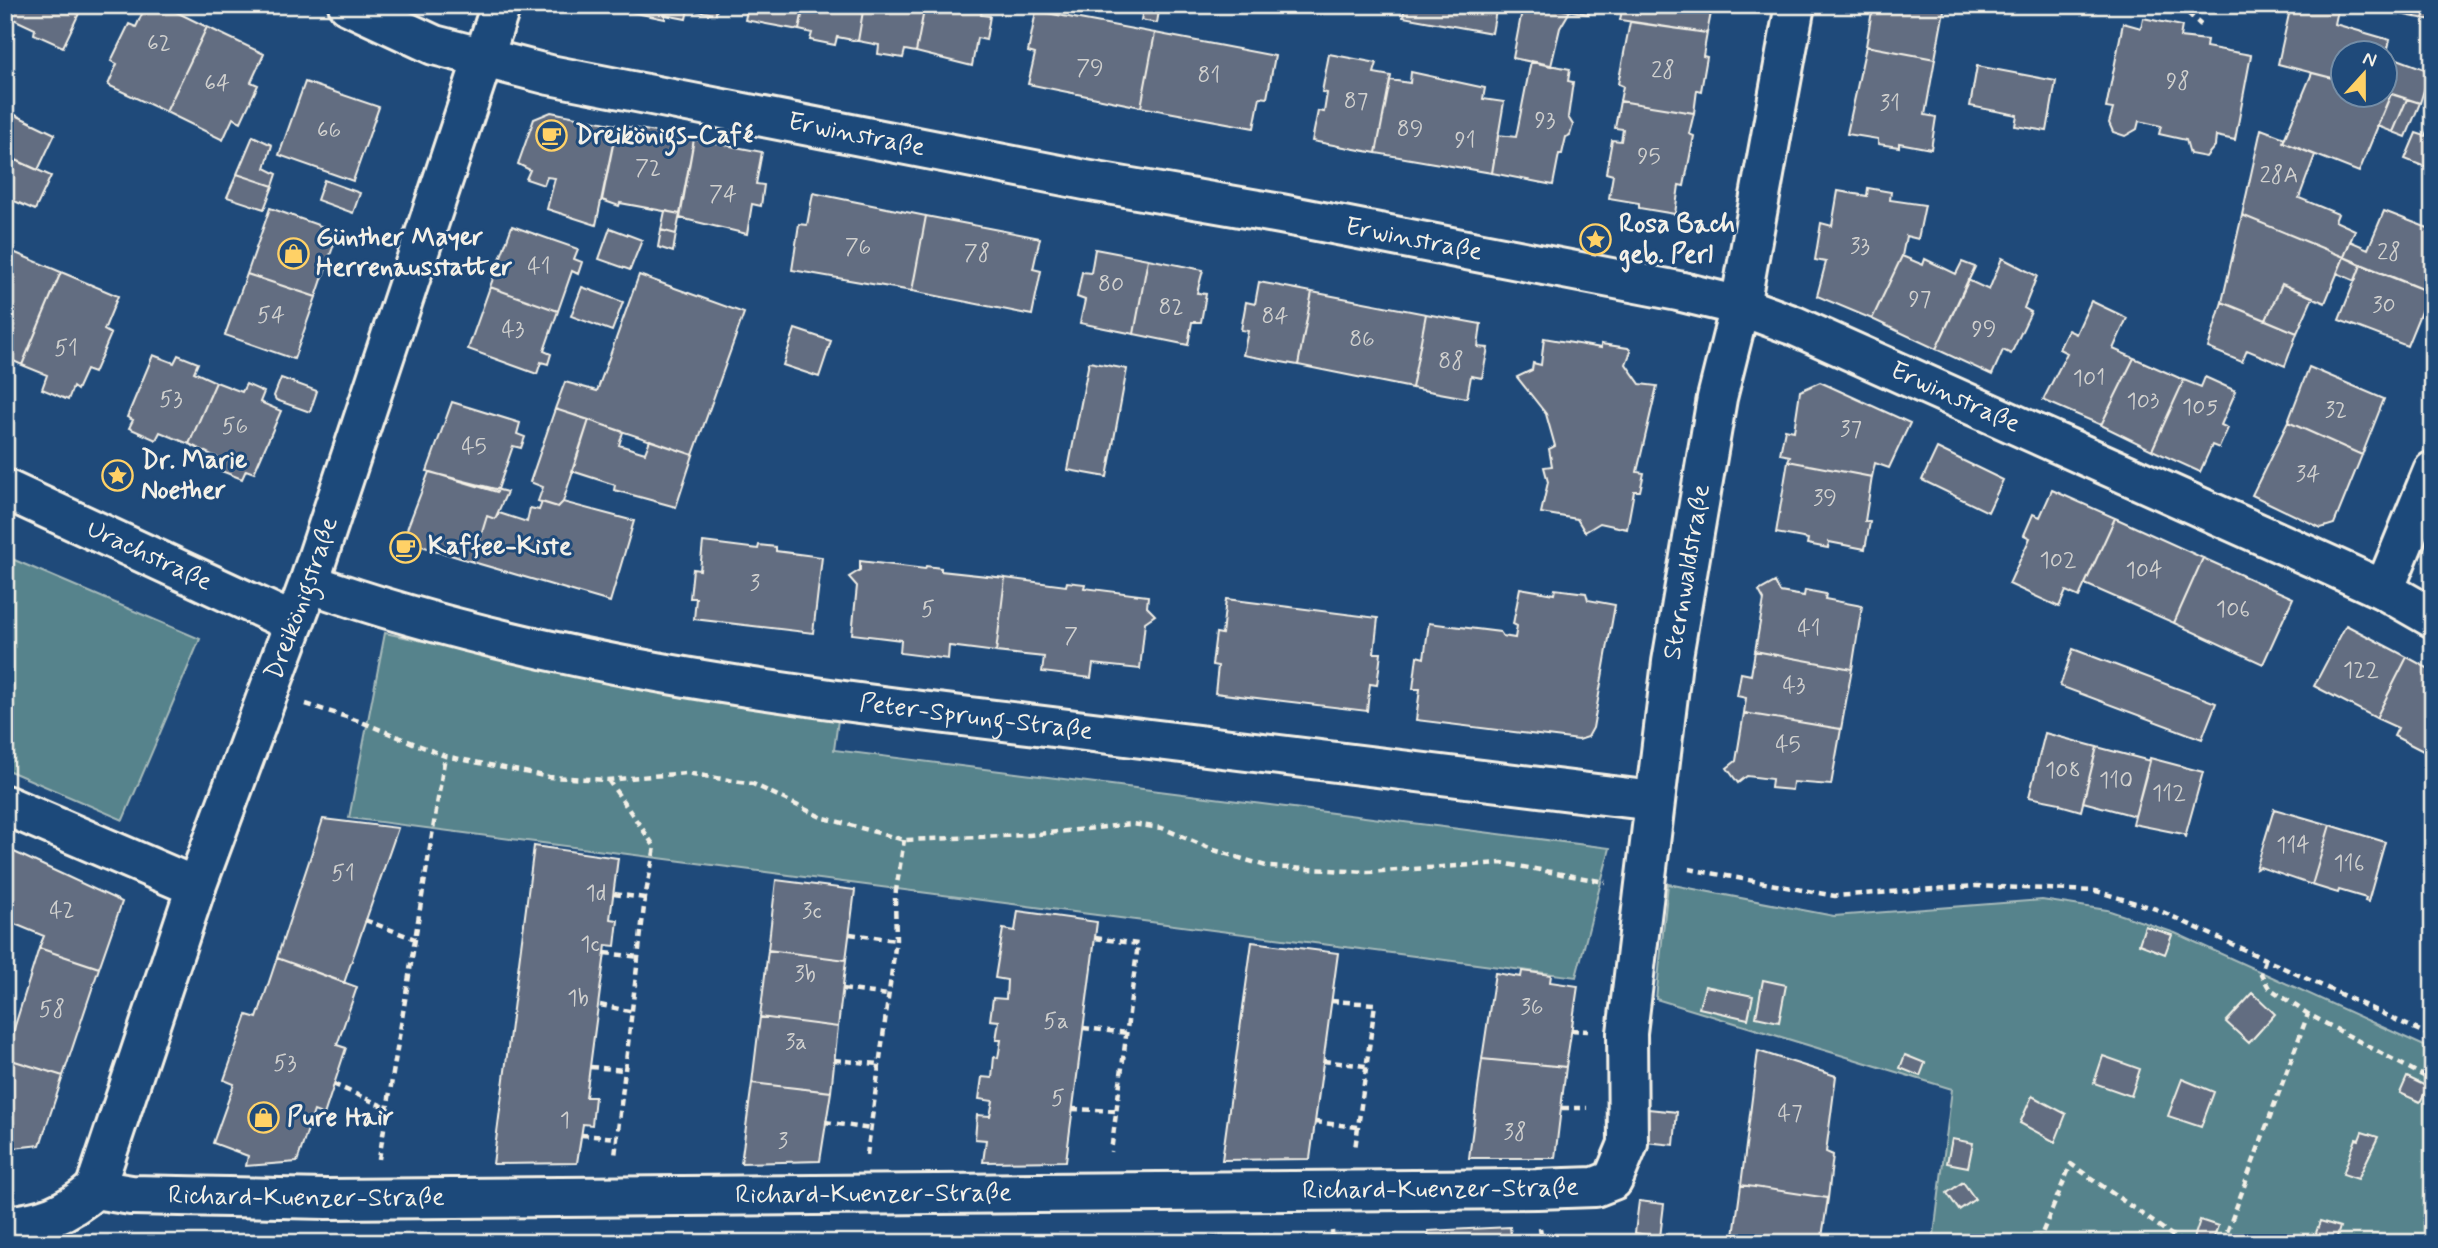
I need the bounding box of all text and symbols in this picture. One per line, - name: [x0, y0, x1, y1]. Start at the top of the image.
- house number: 62: [147, 29, 171, 59]
- north arrow: [2330, 38, 2400, 108]
- text: N: [2359, 46, 2380, 73]
- house number: 79: [1076, 54, 1104, 84]
- house number: 28: [1651, 56, 1675, 86]
- house number: 81: [1198, 61, 1220, 91]
- house number: 98: [2166, 67, 2190, 97]
- house number: 64: [204, 69, 230, 99]
- house number: 87: [1344, 87, 1368, 117]
- house number: 31: [1880, 89, 1900, 119]
- street label: Erwinstraße: [785, 105, 928, 165]
- house number: 93: [1534, 106, 1556, 136]
- house number: 89: [1397, 115, 1423, 145]
- house number: 66: [317, 116, 341, 146]
- cafe icon: Dreikönigs-Café: [535, 119, 569, 153]
- place label: Dreikönigs-Café: [575, 119, 754, 156]
- house number: 91: [1454, 126, 1476, 156]
- house number: 95: [1637, 142, 1661, 172]
- house number: 72: [635, 154, 661, 184]
- house number: 28A: [2260, 161, 2298, 191]
- house number: 74: [709, 180, 737, 210]
- place label: Rosa Bach geb. Perl: [1619, 208, 1735, 273]
- street label: Erwinstraße: [1342, 210, 1485, 270]
- place label: Günther Mayer Herrenausstatter: [316, 221, 513, 285]
- place icon: Rosa Bach geb. Perl: [1579, 223, 1613, 257]
- house number: 33: [1850, 232, 1870, 262]
- house number: 76: [845, 233, 871, 263]
- shop icon: Günther Mayer Herrenausstatter: [276, 236, 310, 270]
- house number: 28: [2377, 238, 2401, 268]
- house number: 78: [964, 239, 990, 269]
- house number: 41: [527, 252, 551, 282]
- house number: 80: [1098, 270, 1124, 300]
- house number: 97: [1909, 285, 1931, 315]
- house number: 30: [2372, 291, 2396, 321]
- house number: 82: [1158, 293, 1184, 323]
- house number: 54: [257, 301, 285, 331]
- house number: 84: [1262, 302, 1289, 332]
- house number: 43: [501, 315, 525, 345]
- house number: 99: [1971, 315, 1997, 345]
- house number: 86: [1349, 325, 1375, 355]
- house number: 51: [54, 334, 78, 364]
- house number: 88: [1438, 347, 1464, 377]
- street label: Erwinstraße: [1885, 354, 2026, 442]
- house number: 101: [2073, 364, 2105, 394]
- house number: 53: [159, 385, 183, 415]
- house number: 103: [2127, 387, 2159, 417]
- house number: 105: [2182, 393, 2218, 423]
- house number: 32: [2325, 396, 2347, 426]
- house number: 56: [222, 412, 248, 442]
- house number: 37: [1840, 415, 1862, 445]
- house number: 45: [461, 432, 487, 462]
- place label: Dr. Marie Noether: [141, 444, 247, 508]
- place icon: Dr. Marie Noether: [101, 459, 135, 493]
- house number: 34: [2296, 460, 2320, 490]
- street label: Sternwaldstraße: [1656, 481, 1719, 662]
- house number: 39: [1813, 484, 1837, 514]
- street label: Urachstraße: [81, 512, 218, 600]
- street label: Dreikönigstraße: [257, 512, 347, 685]
- cafe icon: Kaffee-Kiste: [388, 530, 422, 564]
- place label: Kaffee-Kiste: [428, 530, 572, 564]
- house number: 102: [2039, 546, 2077, 576]
- house number: 104: [2126, 556, 2162, 586]
- house number: 3: [750, 569, 760, 599]
- house number: 5: [921, 595, 935, 625]
- house number: 106: [2216, 595, 2250, 625]
- house number: 41: [1797, 614, 1821, 644]
- house number: 7: [1064, 622, 1078, 652]
- house number: 122: [2343, 656, 2379, 686]
- house number: 43: [1782, 671, 1806, 701]
- street label: Peter-Sprung-Straße: [857, 686, 1095, 749]
- house number: 45: [1775, 730, 1801, 760]
- house number: 108: [2045, 756, 2081, 786]
- house number: 110: [2099, 766, 2133, 796]
- house number: 112: [2152, 779, 2186, 809]
- house number: 114: [2276, 831, 2310, 861]
- house number: 116: [2333, 849, 2365, 879]
- house number: 51: [331, 859, 355, 889]
- house number: 1d: [586, 879, 606, 909]
- house number: 42: [49, 896, 75, 926]
- house number: 3c: [802, 897, 822, 927]
- house number: 1c: [580, 930, 600, 960]
- house number: 3b: [794, 960, 816, 990]
- house number: 1b: [567, 984, 589, 1014]
- house number: 36: [1520, 993, 1544, 1023]
- house number: 58: [39, 995, 65, 1025]
- house number: 5a: [1043, 1007, 1069, 1037]
- house number: 3a: [785, 1028, 807, 1058]
- house number: 53: [273, 1049, 297, 1079]
- house number: 5: [1051, 1084, 1065, 1114]
- house number: 47: [1778, 1099, 1802, 1129]
- shop icon: Pure Hair: [247, 1101, 281, 1135]
- place label: Pure Hair: [287, 1101, 394, 1135]
- house number: 1: [560, 1106, 570, 1136]
- house number: 38: [1504, 1118, 1527, 1148]
- house number: 3: [778, 1127, 788, 1157]
- street label: Richard-Kuenzer-Straße: [1302, 1171, 1580, 1208]
- street label: Richard-Kuenzer-Straße: [735, 1176, 1012, 1213]
- street label: Richard-Kuenzer-Straße: [168, 1179, 445, 1216]

